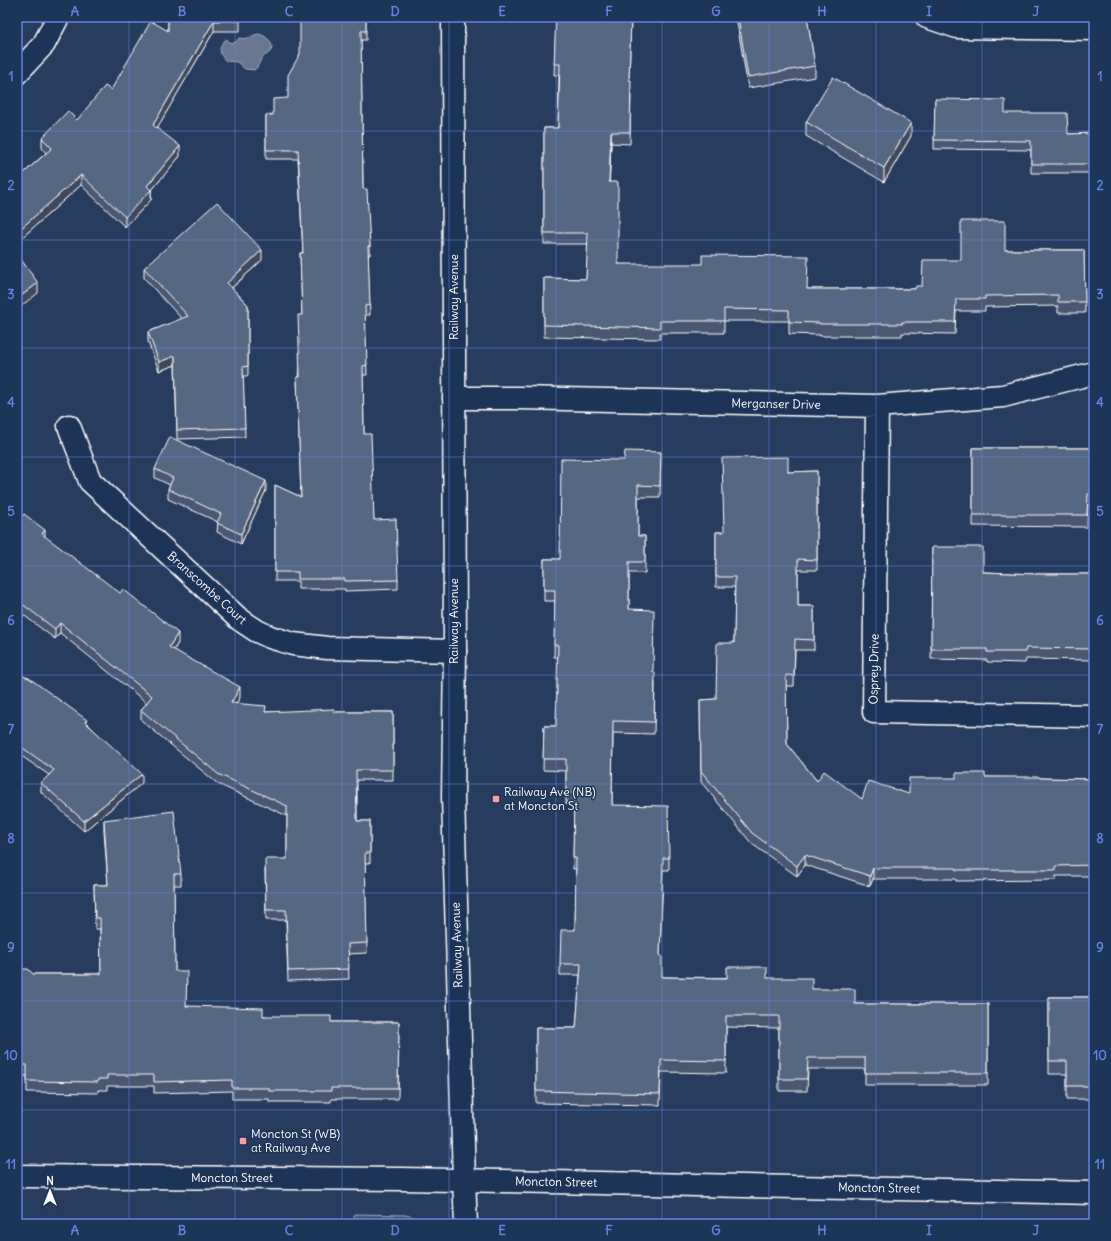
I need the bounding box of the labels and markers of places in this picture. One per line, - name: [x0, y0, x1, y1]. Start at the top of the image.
- place label: Railway Ave (NB) at Moncton St: [504, 784, 596, 813]
- marker: Railway Ave (NB) at Moncton St: [491, 794, 501, 804]
- place label: Moncton St (WB) at Railway Ave: [251, 1126, 341, 1155]
- marker: Moncton St (WB) at Railway Ave: [238, 1136, 248, 1146]

